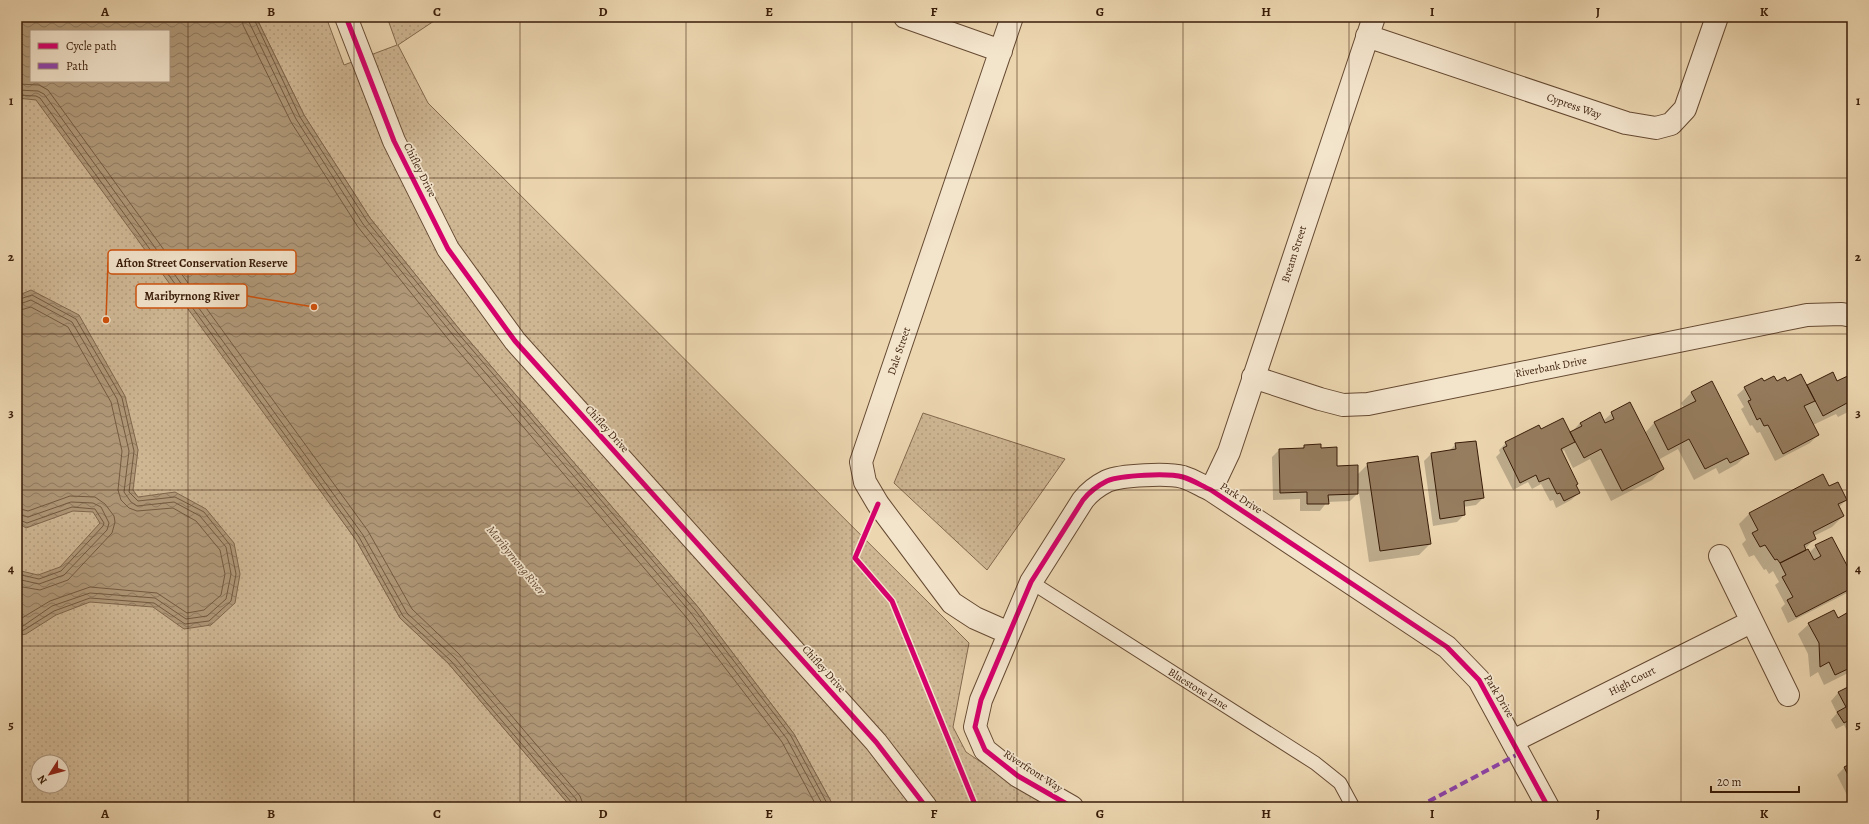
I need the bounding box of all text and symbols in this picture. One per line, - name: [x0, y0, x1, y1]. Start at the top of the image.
- text: A: [100, 3, 110, 20]
- text: B: [267, 3, 275, 20]
- text: C: [433, 3, 441, 20]
- text: D: [598, 3, 608, 20]
- text: E: [765, 3, 773, 20]
- text: F: [931, 3, 938, 20]
- text: G: [1096, 3, 1104, 20]
- text: H: [1261, 3, 1271, 20]
- text: I: [1430, 3, 1435, 20]
- text: J: [1596, 3, 1600, 20]
- text: K: [1760, 3, 1769, 20]
- legend: [30, 30, 170, 82]
- text: Cycle path: [66, 38, 117, 54]
- text: Path: [66, 58, 89, 74]
- street label: Cypress Way: [1545, 90, 1603, 122]
- text: 1: [9, 92, 14, 109]
- text: 1: [1856, 92, 1861, 109]
- street label: Chifley Drive: [400, 140, 440, 200]
- street label: Bream Street: [1278, 223, 1310, 284]
- text: 2: [8, 248, 15, 265]
- text: 2: [1855, 248, 1862, 265]
- callout: Afton Street Conservation Reserve: [108, 250, 296, 274]
- text: Afton Street Conservation Reserve: [115, 255, 288, 271]
- callout: Maribyrnong River: [136, 284, 247, 308]
- text: Maribyrnong River: [144, 288, 240, 304]
- street label: Dale Street: [884, 325, 914, 377]
- street label: Riverbank Drive: [1514, 353, 1588, 381]
- street label: Chifley Drive: [582, 402, 632, 456]
- text: 3: [8, 404, 14, 421]
- text: 3: [1855, 404, 1861, 421]
- street label: Park Drive: [1217, 479, 1265, 517]
- water label: Maribyrnong River: [483, 522, 549, 599]
- text: 4: [8, 560, 14, 577]
- text: 4: [1855, 560, 1861, 577]
- street label: Chifley Drive: [799, 642, 849, 696]
- street label: High Court: [1606, 663, 1658, 699]
- street label: Bluestone Lane: [1165, 665, 1231, 714]
- street label: Park Drive: [1480, 672, 1518, 720]
- text: 5: [8, 716, 14, 733]
- text: 5: [1855, 716, 1861, 733]
- street label: Riverfront Way: [1000, 746, 1066, 796]
- north arrow: [30, 754, 70, 794]
- scale bar: [1711, 768, 1799, 794]
- text: N: [34, 772, 51, 787]
- text: 20 m: [1717, 774, 1741, 790]
- text: A: [100, 805, 110, 822]
- text: B: [267, 805, 275, 822]
- text: C: [433, 805, 441, 822]
- text: D: [598, 805, 608, 822]
- text: E: [765, 805, 773, 822]
- text: F: [931, 805, 938, 822]
- text: G: [1096, 805, 1104, 822]
- text: H: [1261, 805, 1271, 822]
- text: I: [1430, 805, 1435, 822]
- text: J: [1596, 805, 1600, 822]
- text: K: [1760, 805, 1769, 822]

